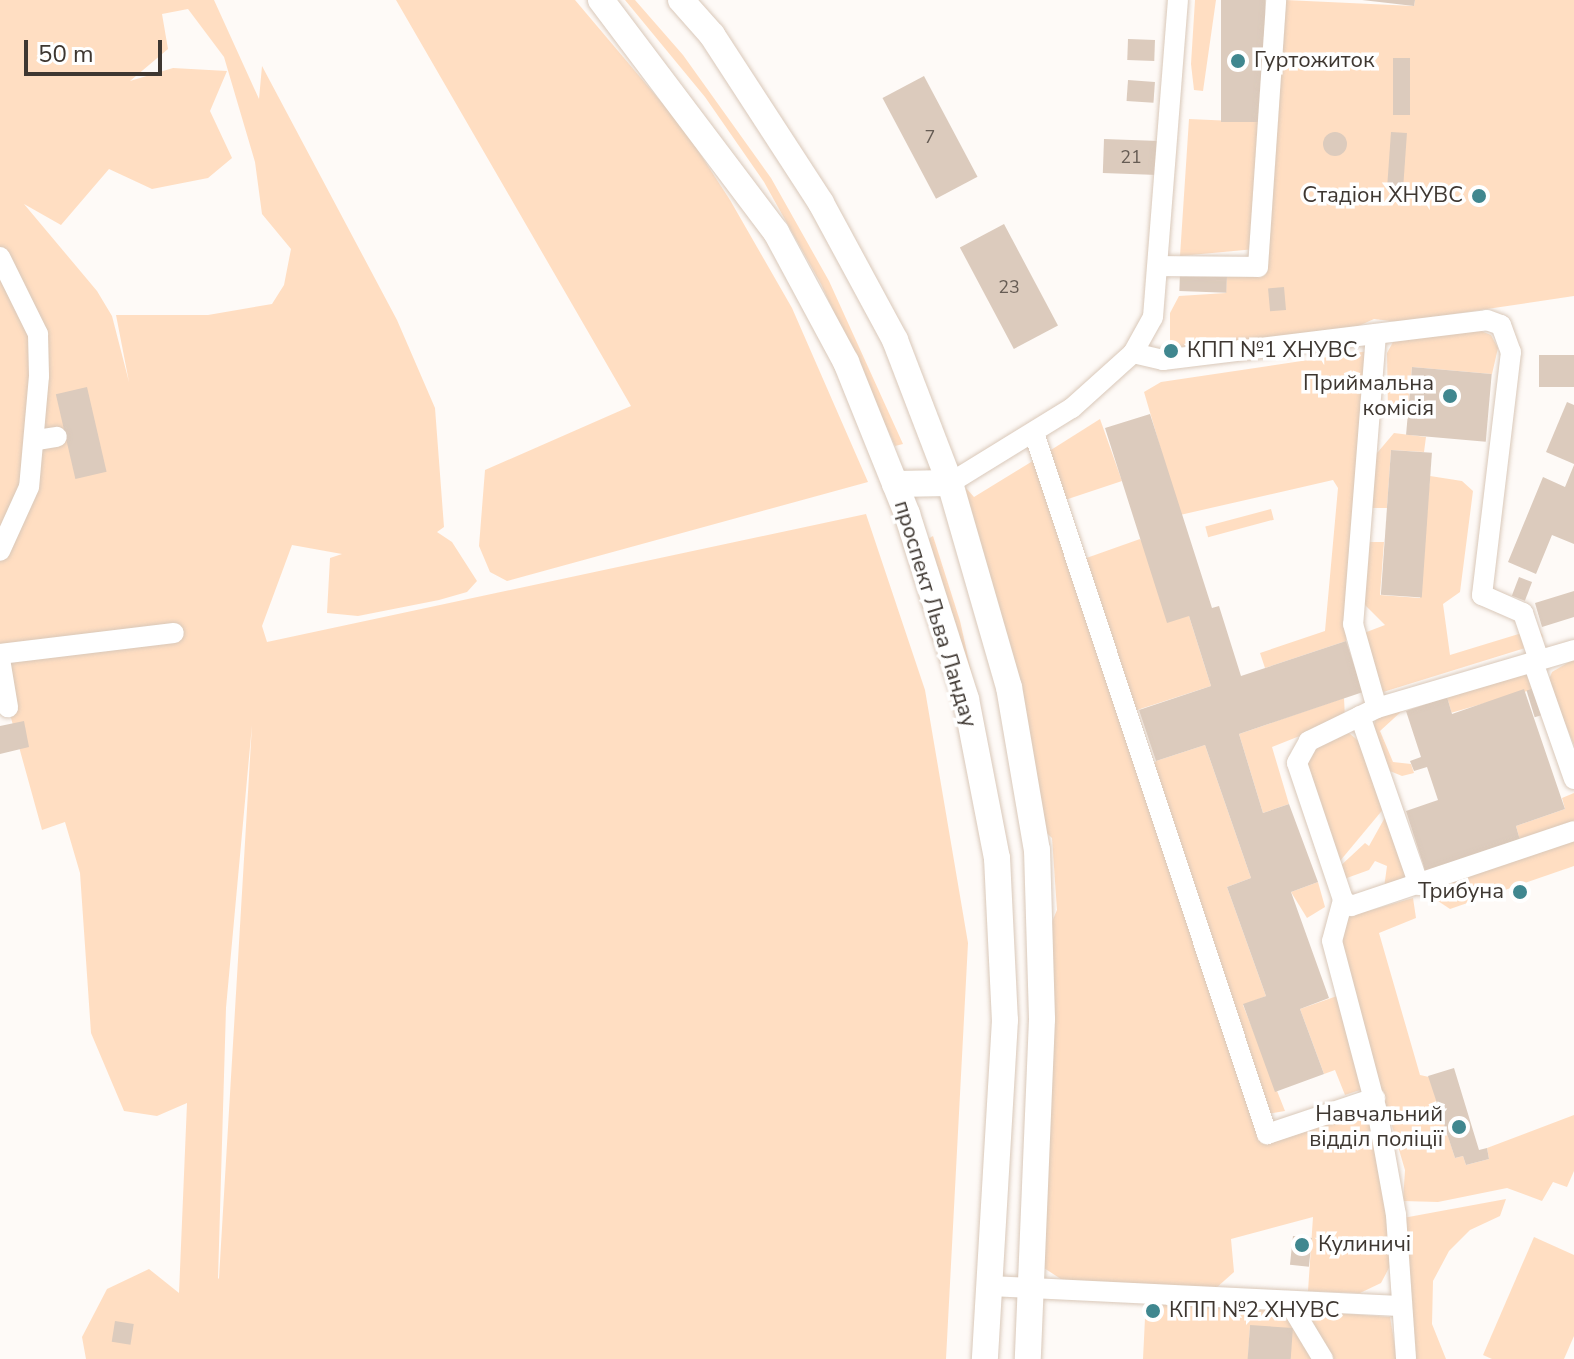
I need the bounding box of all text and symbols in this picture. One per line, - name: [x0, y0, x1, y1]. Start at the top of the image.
- scale bar: [28, 24, 166, 74]
- text: 50 m: [38, 38, 94, 70]
- place label: Гуртожиток: [1254, 48, 1375, 74]
- marker: Гуртожиток: [1229, 52, 1247, 70]
- house number: 7: [925, 126, 935, 148]
- house number: 21: [1120, 146, 1142, 168]
- place label: Стадіон ХНУВС: [1302, 183, 1463, 209]
- marker: Стадіон ХНУВС: [1470, 187, 1488, 205]
- house number: 23: [998, 276, 1020, 298]
- place label: КПП №1 ХНУВС: [1187, 338, 1357, 364]
- marker: КПП №1 ХНУВС: [1162, 342, 1180, 360]
- place label: Приймальна комісія: [1303, 370, 1434, 422]
- marker: Приймальна комісія: [1441, 387, 1459, 405]
- street label: проспект Льва Ландау: [888, 497, 982, 731]
- place label: Трибуна: [1418, 879, 1504, 905]
- marker: Трибуна: [1511, 883, 1529, 901]
- place label: Навчальний відділ поліції: [1309, 1101, 1443, 1152]
- marker: Навчальний відділ поліції: [1450, 1118, 1468, 1136]
- place label: Кулиничі: [1318, 1232, 1411, 1258]
- marker: Кулиничі: [1293, 1236, 1311, 1254]
- place label: КПП №2 ХНУВС: [1169, 1298, 1339, 1324]
- marker: КПП №2 ХНУВС: [1144, 1302, 1162, 1320]

